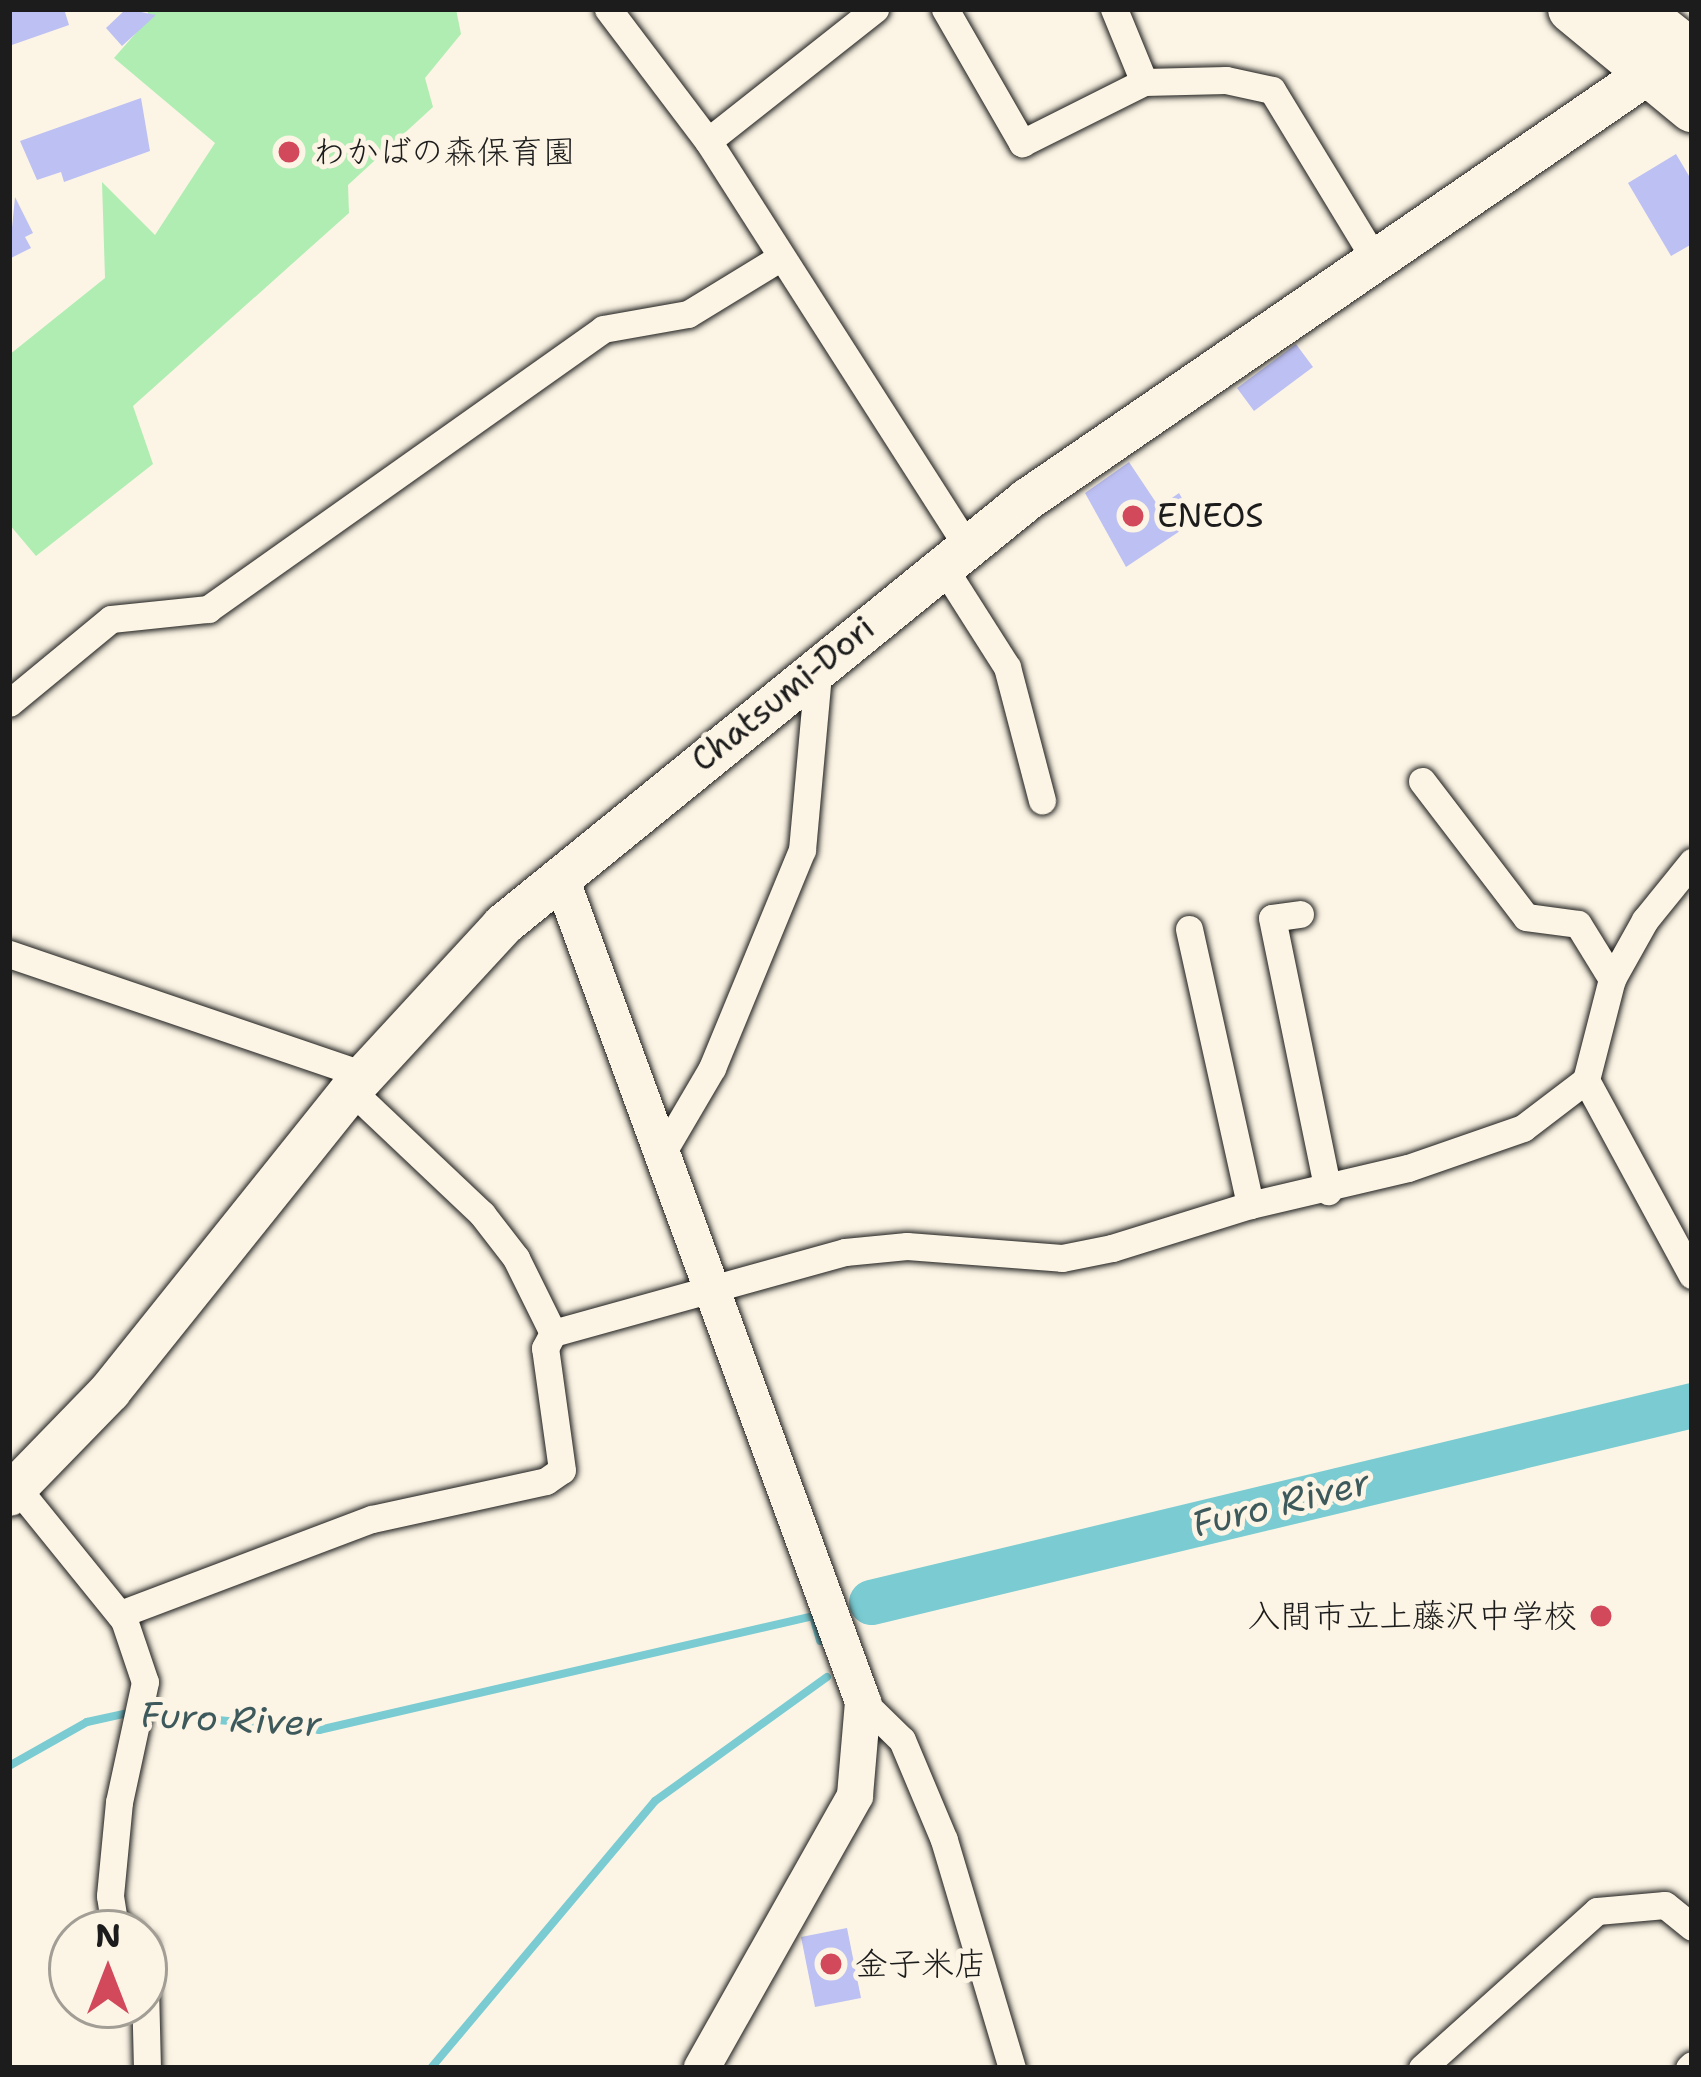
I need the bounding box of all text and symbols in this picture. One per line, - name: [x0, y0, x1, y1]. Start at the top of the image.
- place label: わかばの森保育園: [313, 132, 577, 172]
- marker: わかばの森保育園: [276, 139, 302, 165]
- place label: ENEOS: [1157, 496, 1264, 536]
- marker: ENEOS: [1120, 503, 1146, 529]
- street label: Chatsumi-Dori: [683, 608, 883, 780]
- water label: Furo River: [1188, 1460, 1374, 1546]
- place label: 入間市立上藤沢中学校: [1247, 1596, 1577, 1636]
- marker: 入間市立上藤沢中学校: [1588, 1603, 1614, 1629]
- water label: Furo River: [139, 1693, 323, 1745]
- north arrow: [48, 1909, 168, 2029]
- text: N: [95, 1913, 121, 1958]
- place label: 金子米店: [855, 1944, 987, 1984]
- marker: 金子米店: [818, 1951, 844, 1977]

